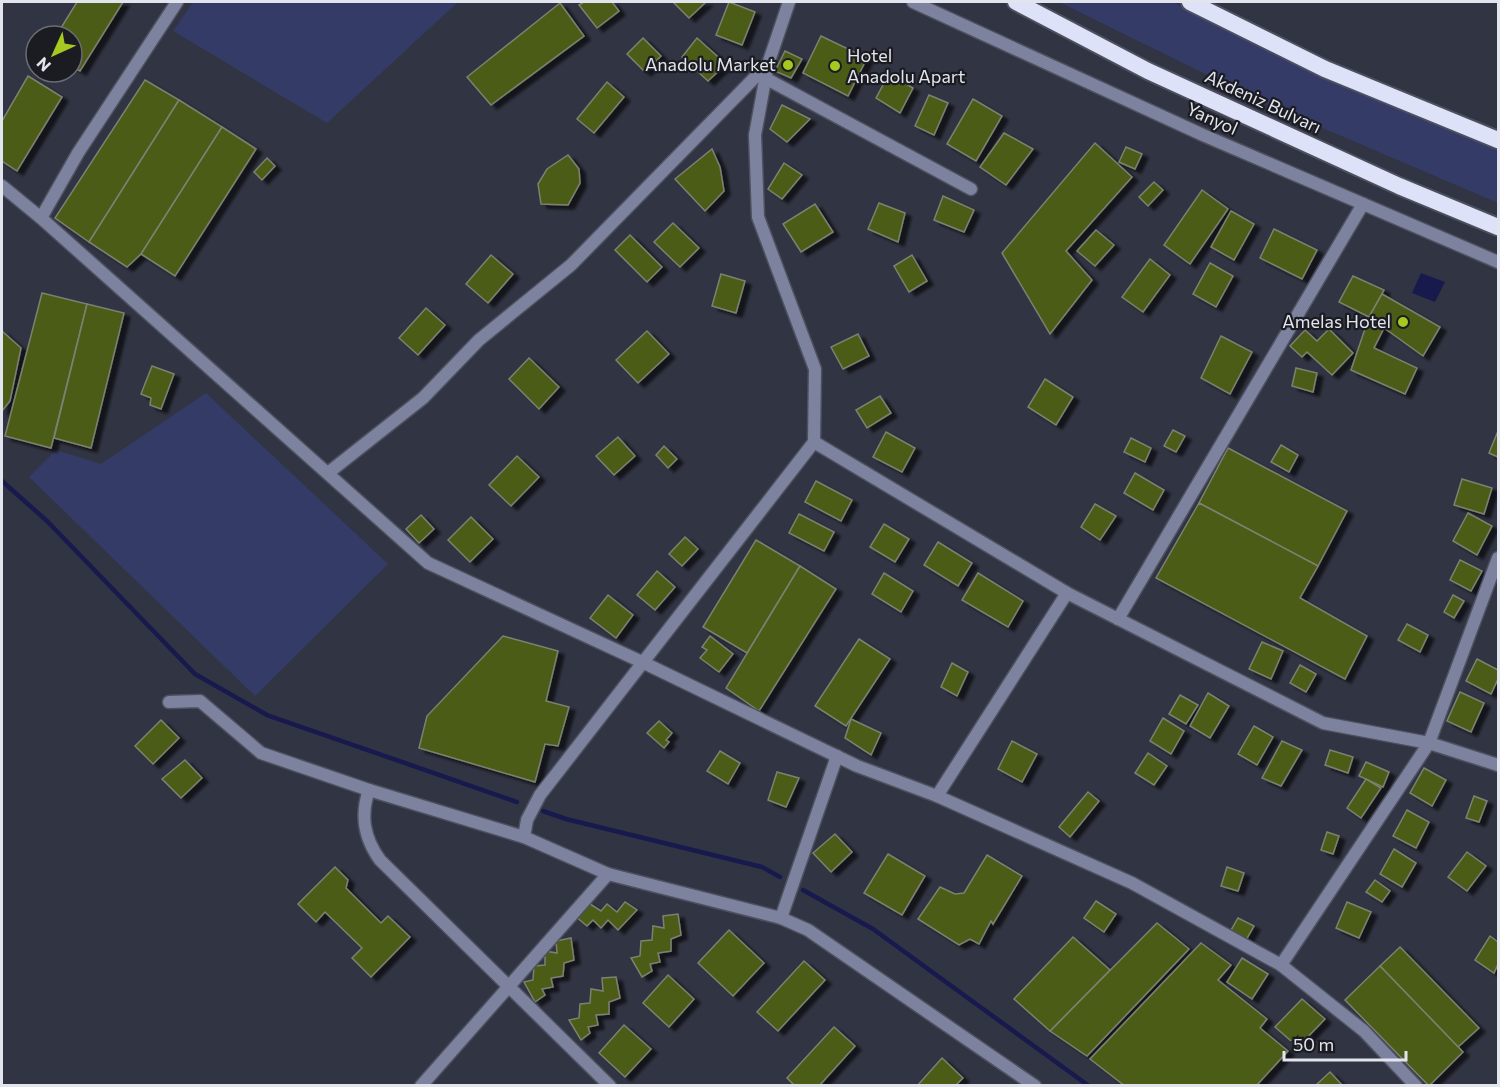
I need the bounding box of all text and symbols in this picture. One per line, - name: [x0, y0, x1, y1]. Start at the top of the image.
- north arrow: [24, 24, 84, 84]
- place label: Hotel Anadolu Apart: [847, 44, 965, 87]
- place label: Anadolu Market: [645, 53, 776, 75]
- text: N: [32, 54, 54, 76]
- marker: Anadolu Market: [781, 58, 795, 72]
- marker: Hotel Anadolu Apart: [828, 59, 842, 73]
- street label: Akdeniz Bulvarı: [1202, 65, 1325, 138]
- street label: Yanyol: [1183, 97, 1241, 139]
- place label: Amelas Hotel: [1282, 310, 1391, 332]
- marker: Amelas Hotel: [1396, 315, 1410, 329]
- scale bar: [1284, 1024, 1406, 1062]
- text: 50 m: [1293, 1033, 1334, 1055]

